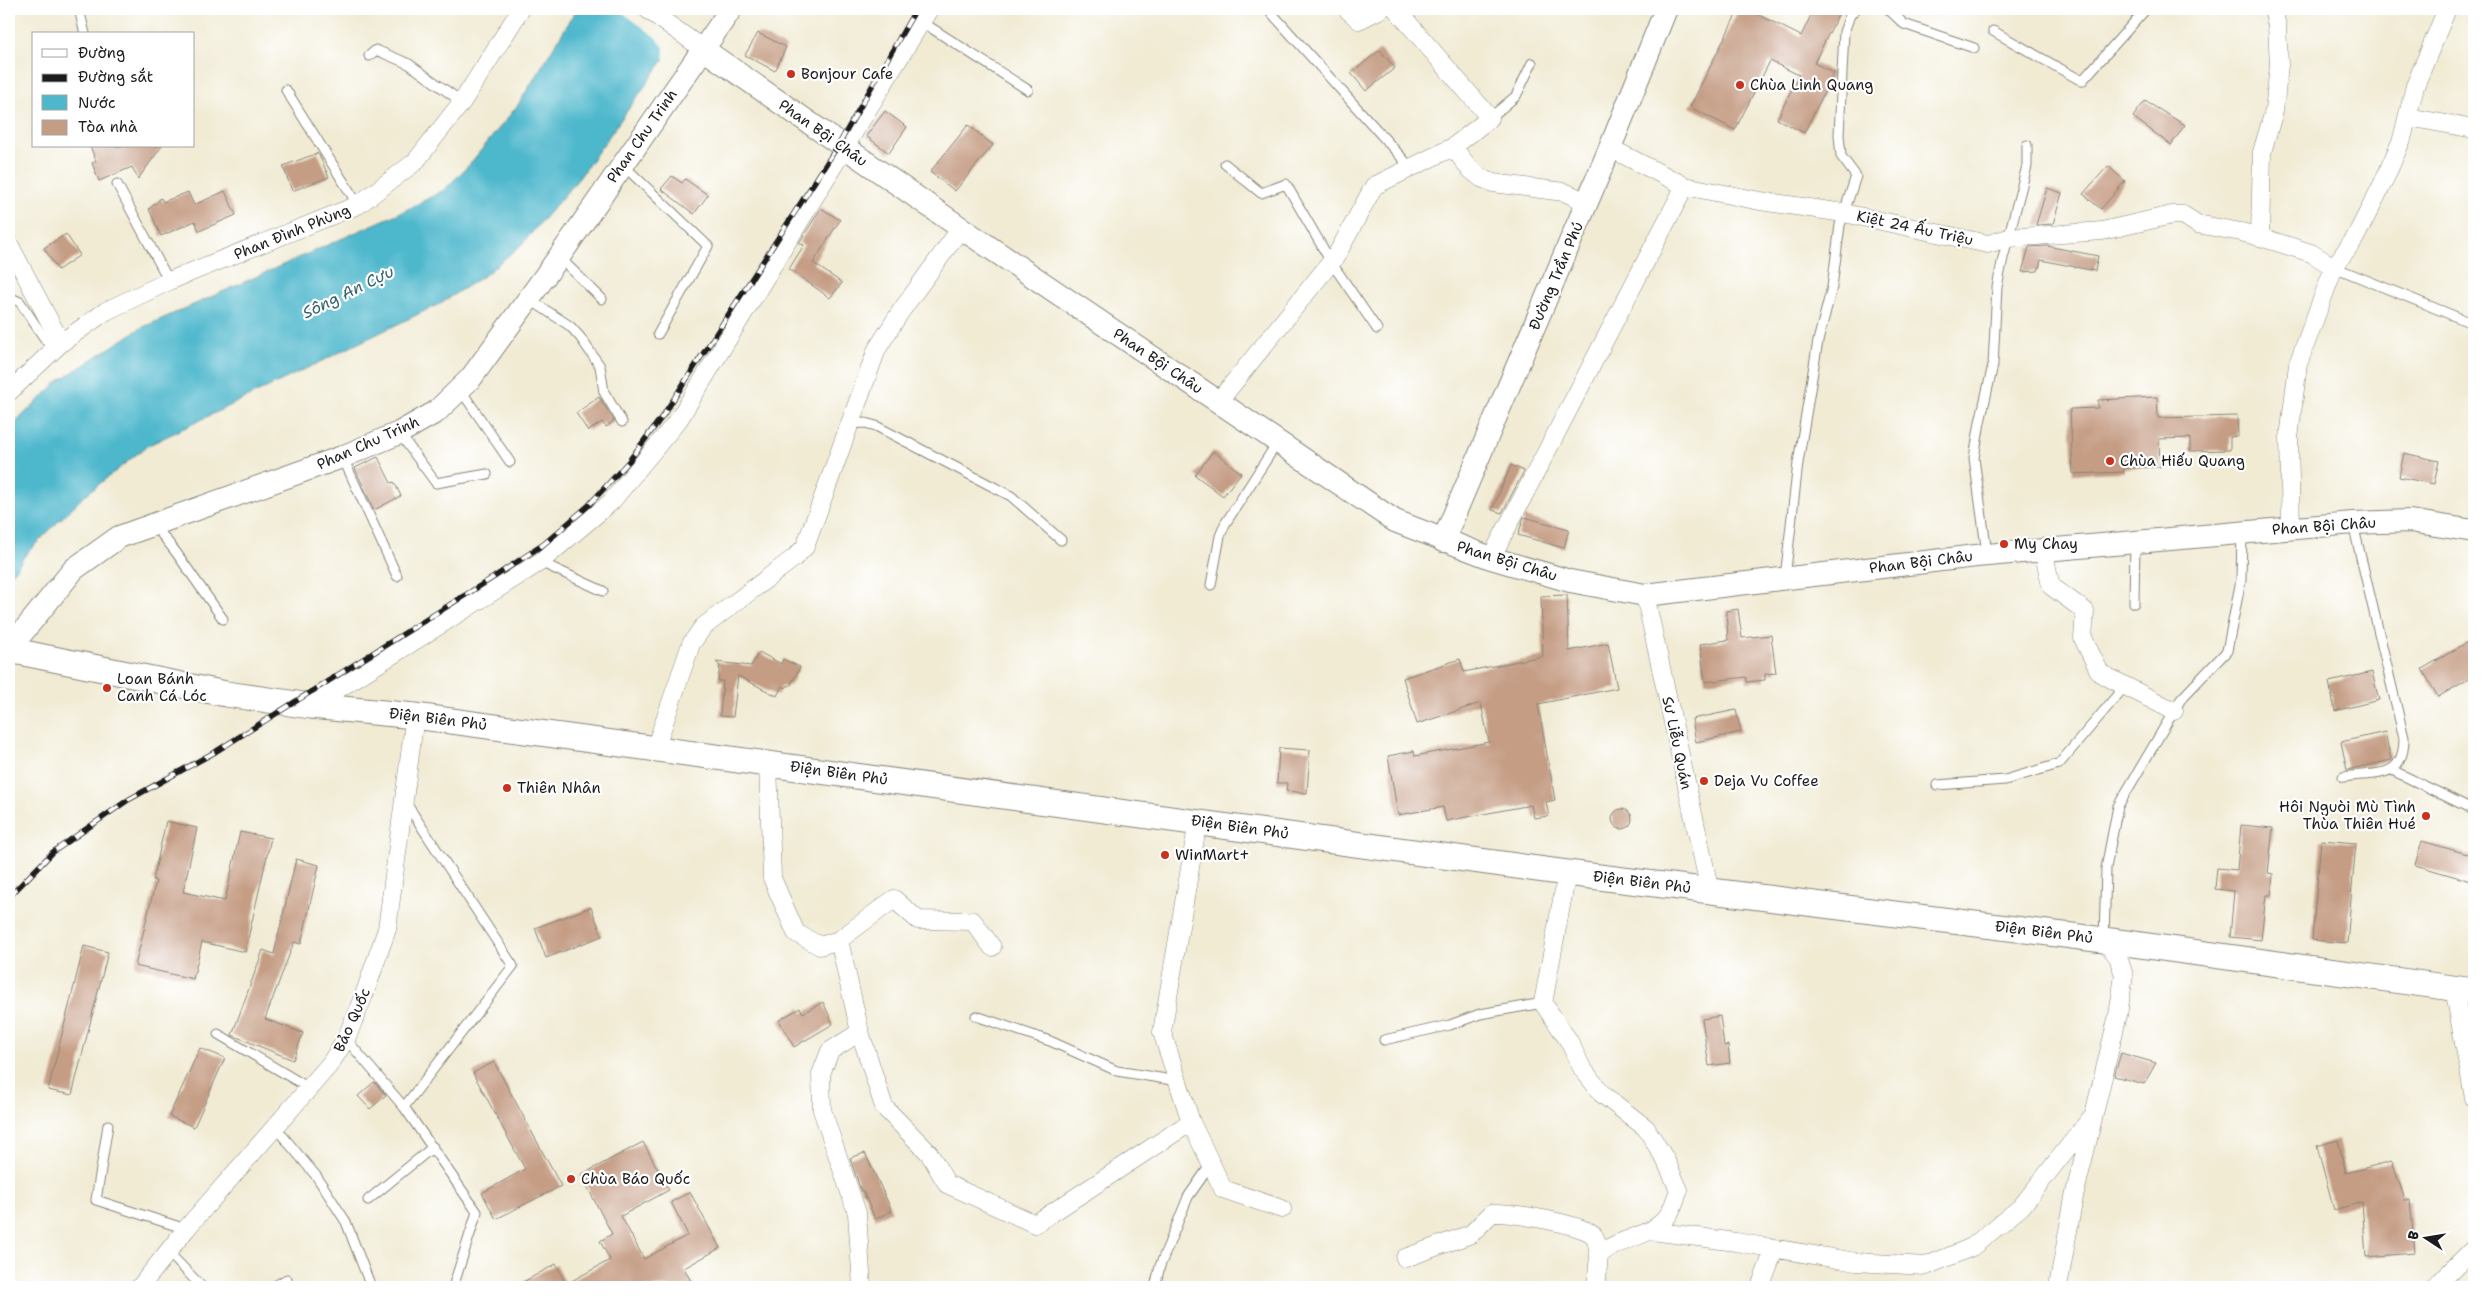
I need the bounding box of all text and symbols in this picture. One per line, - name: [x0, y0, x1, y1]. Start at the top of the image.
- legend: [32, 32, 195, 148]
- text: Đường: [78, 43, 125, 63]
- place label: Bonjour Cafe: [801, 64, 893, 84]
- text: Đường sắt: [78, 67, 153, 87]
- marker: Bonjour Cafe: [785, 68, 797, 80]
- place label: Chùa Linh Quang: [1750, 75, 1874, 95]
- marker: Chùa Linh Quang: [1734, 79, 1746, 91]
- street label: Phan Chu Trinh: [602, 85, 682, 187]
- text: Nước: [78, 93, 115, 113]
- street label: Phan Bội Châu: [775, 95, 871, 171]
- text: Tòa nhà: [78, 117, 138, 137]
- street label: Phan Đình Phùng: [231, 200, 353, 264]
- street label: Kiệt 24 Ấu Triệu: [1855, 203, 1976, 250]
- street label: Đường Trần Phú: [1524, 219, 1588, 333]
- water label: Sông An Cựu: [299, 261, 397, 323]
- street label: Phan Bội Châu: [1109, 324, 1207, 398]
- street label: Phan Chu Trinh: [314, 411, 422, 475]
- place label: Chùa Hiếu Quang: [2120, 451, 2245, 471]
- marker: Chùa Hiếu Quang: [2104, 455, 2116, 467]
- street label: Phan Bội Châu: [2271, 512, 2377, 540]
- place label: My Chay: [2014, 534, 2078, 554]
- street label: Phan Bội Châu: [1454, 536, 1560, 586]
- marker: My Chay: [1998, 538, 2010, 550]
- street label: Phan Bội Châu: [1868, 546, 1974, 578]
- place label: Loan Bánh Canh Cá Lóc: [117, 669, 207, 706]
- marker: Loan Bánh Canh Cá Lóc: [101, 682, 113, 694]
- street label: Sư Liễu Quán: [1657, 695, 1697, 791]
- street label: Điện Biên Phủ: [388, 703, 488, 735]
- street label: Điện Biên Phủ: [789, 756, 889, 790]
- place label: Deja Vu Coffee: [1714, 771, 1819, 791]
- marker: Deja Vu Coffee: [1698, 775, 1710, 787]
- place label: Thiên Nhân: [517, 778, 601, 798]
- marker: Thiên Nhân: [501, 782, 513, 794]
- place label: Hôi Nguòi Mù Tình Thùa Thiên Hué: [2279, 797, 2416, 834]
- street label: Điện Biên Phủ: [1190, 810, 1290, 844]
- marker: Hôi Nguòi Mù Tình Thùa Thiên Hué: [2420, 810, 2432, 822]
- place label: WinMart+: [1175, 845, 1250, 865]
- marker: WinMart+: [1159, 849, 1171, 861]
- street label: Điện Biên Phủ: [1592, 866, 1692, 898]
- street label: Điện Biên Phủ: [1994, 916, 2094, 948]
- street label: Bảo Quốc: [329, 985, 375, 1055]
- place label: Chùa Báo Quốc: [581, 1169, 690, 1189]
- marker: Chùa Báo Quốc: [565, 1173, 577, 1185]
- north arrow: [2400, 1214, 2450, 1264]
- text: B: [2404, 1229, 2423, 1241]

